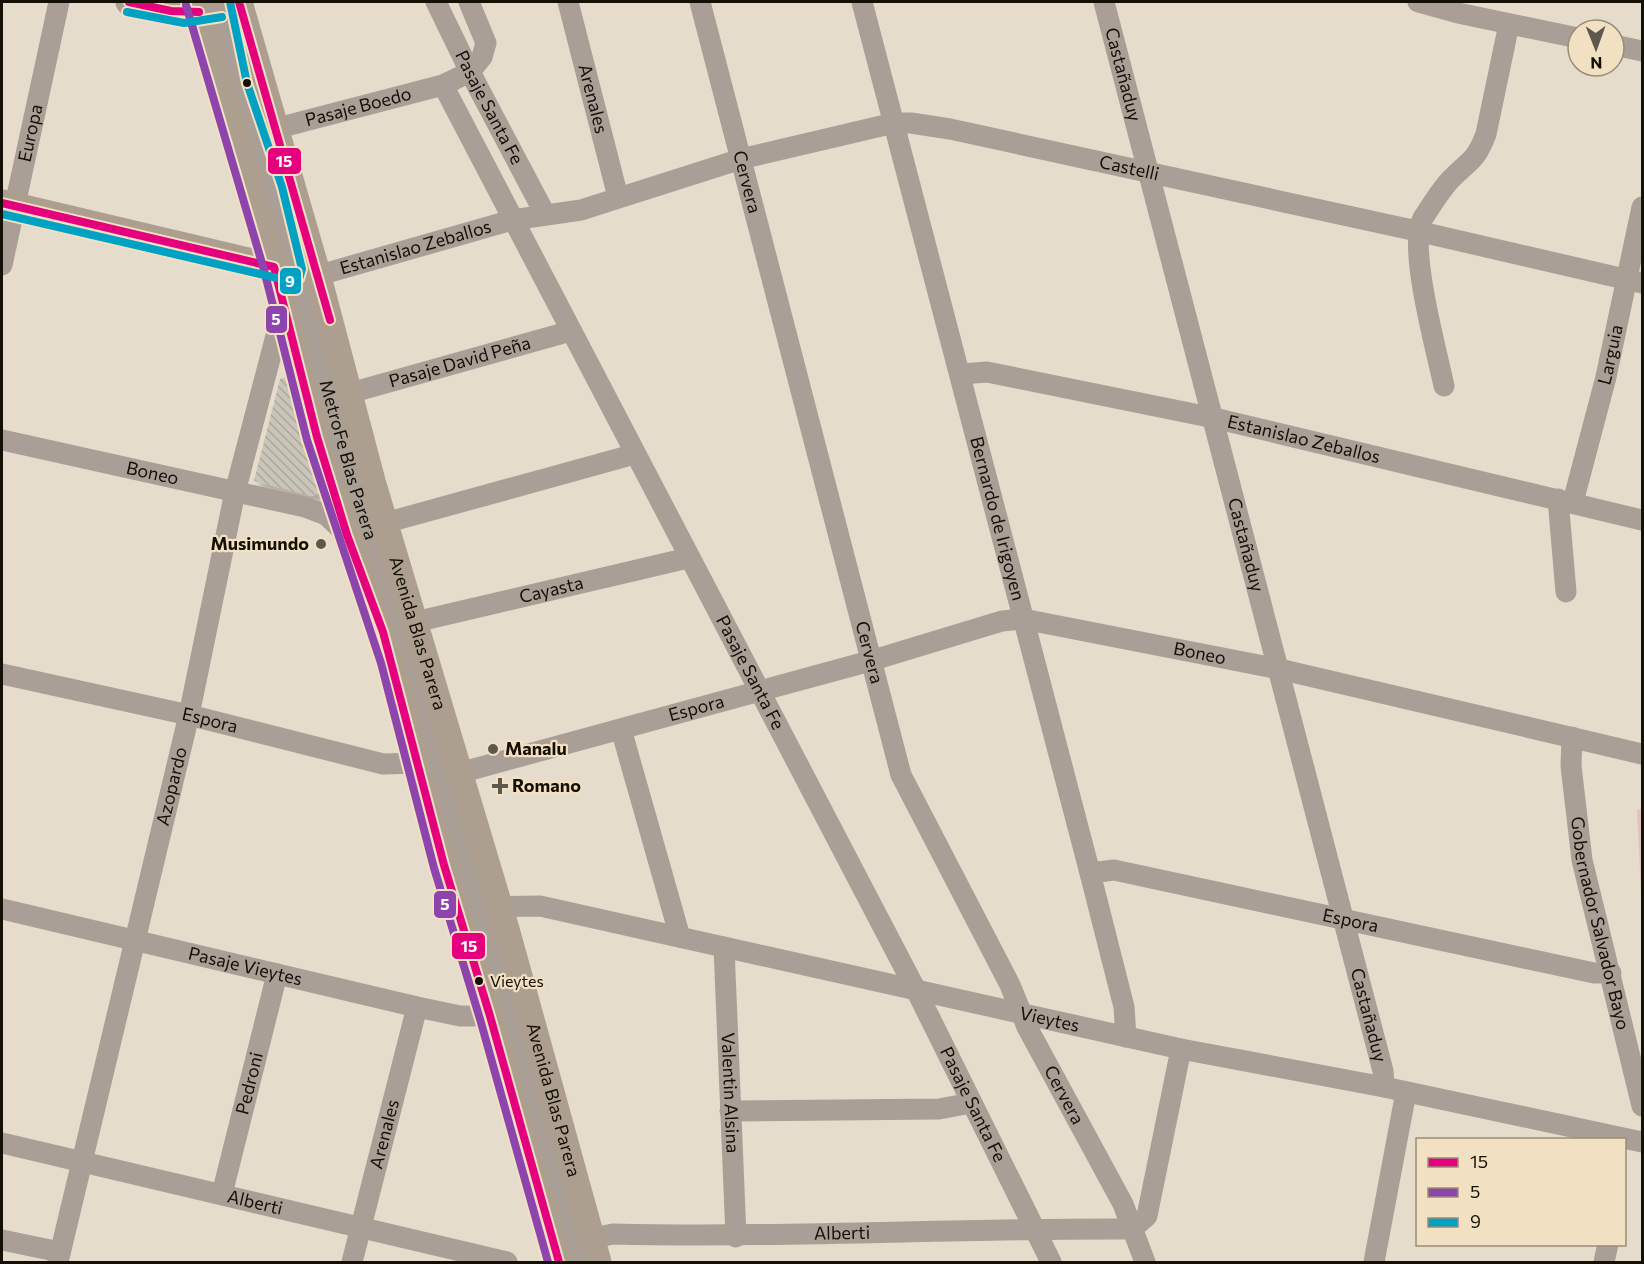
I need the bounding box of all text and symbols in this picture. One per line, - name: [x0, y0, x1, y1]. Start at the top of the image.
- north arrow: [1566, 18, 1626, 78]
- street label: Castañaduy: [1101, 25, 1147, 124]
- street label: Pasaje Santa Fe: [451, 46, 529, 168]
- text: N: [1590, 54, 1602, 73]
- street label: Arenales: [574, 62, 613, 136]
- unlabelled marker: [241, 77, 253, 89]
- street label: Pasaje Boedo: [302, 82, 413, 130]
- street label: Europa: [13, 102, 47, 164]
- line badge: 15: [267, 147, 302, 175]
- street label: Cervera: [729, 148, 766, 215]
- street label: Castelli: [1097, 150, 1161, 184]
- text: 15: [276, 151, 292, 170]
- street label: Estanislao Zeballos: [337, 215, 494, 279]
- line badge: 9: [279, 267, 302, 295]
- text: 9: [285, 271, 295, 290]
- line badge: 5: [265, 305, 288, 334]
- text: 5: [271, 309, 281, 328]
- street label: Larguia: [1592, 323, 1627, 387]
- street label: Pasaje David Peña: [386, 331, 533, 392]
- street label: MetroFe Blas Parera: [316, 377, 383, 542]
- street label: Estanislao Zeballos: [1225, 410, 1383, 467]
- street label: Bernardo de Irigoyen: [966, 434, 1030, 603]
- street label: Boneo: [124, 456, 181, 489]
- street label: Castañaduy: [1224, 495, 1269, 594]
- place label: Musimundo: [210, 532, 309, 554]
- marker: Musimundo: [314, 537, 328, 551]
- street label: Avenida Blas Parera: [385, 553, 452, 712]
- street label: Cayasta: [517, 571, 585, 607]
- street label: Pasaje Santa Fe: [712, 611, 790, 733]
- street label: Cervera: [851, 618, 889, 686]
- street label: Boneo: [1172, 637, 1228, 668]
- street label: Espora: [666, 689, 726, 725]
- street label: Espora: [180, 702, 240, 737]
- place label: Manalu: [505, 737, 567, 759]
- marker: Manalu: [486, 742, 500, 756]
- street label: Azopardo: [151, 745, 191, 828]
- place label: Romano: [512, 774, 581, 796]
- marker: Romano: [493, 779, 507, 793]
- street label: Gobernador Salvador Bayo: [1567, 815, 1635, 1032]
- line badge: 5: [433, 890, 457, 919]
- text: 5: [440, 894, 450, 913]
- street label: Espora: [1321, 903, 1381, 936]
- line badge: 15: [451, 932, 486, 960]
- text: 15: [461, 936, 477, 955]
- street label: Pasaje Vieytes: [186, 941, 305, 990]
- street label: Castañaduy: [1347, 965, 1392, 1064]
- place label: Vieytes: [490, 971, 544, 990]
- marker: Vieytes: [473, 975, 485, 987]
- street label: Vieytes: [1018, 1001, 1082, 1036]
- street label: Avenida Blas Parera: [522, 1020, 586, 1179]
- street label: Valentin Alsina: [718, 1032, 745, 1154]
- street label: Pasaje Santa Fe: [936, 1043, 1012, 1165]
- street label: Pedroni: [230, 1050, 267, 1117]
- street label: Cervera: [1040, 1061, 1090, 1128]
- street label: Arenales: [364, 1097, 403, 1171]
- legend: [1416, 1138, 1626, 1246]
- text: 15: [1470, 1150, 1488, 1172]
- text: 5: [1470, 1180, 1480, 1202]
- street label: Alberti: [225, 1184, 285, 1219]
- text: 9: [1470, 1210, 1481, 1232]
- street label: Alberti: [814, 1221, 870, 1244]

